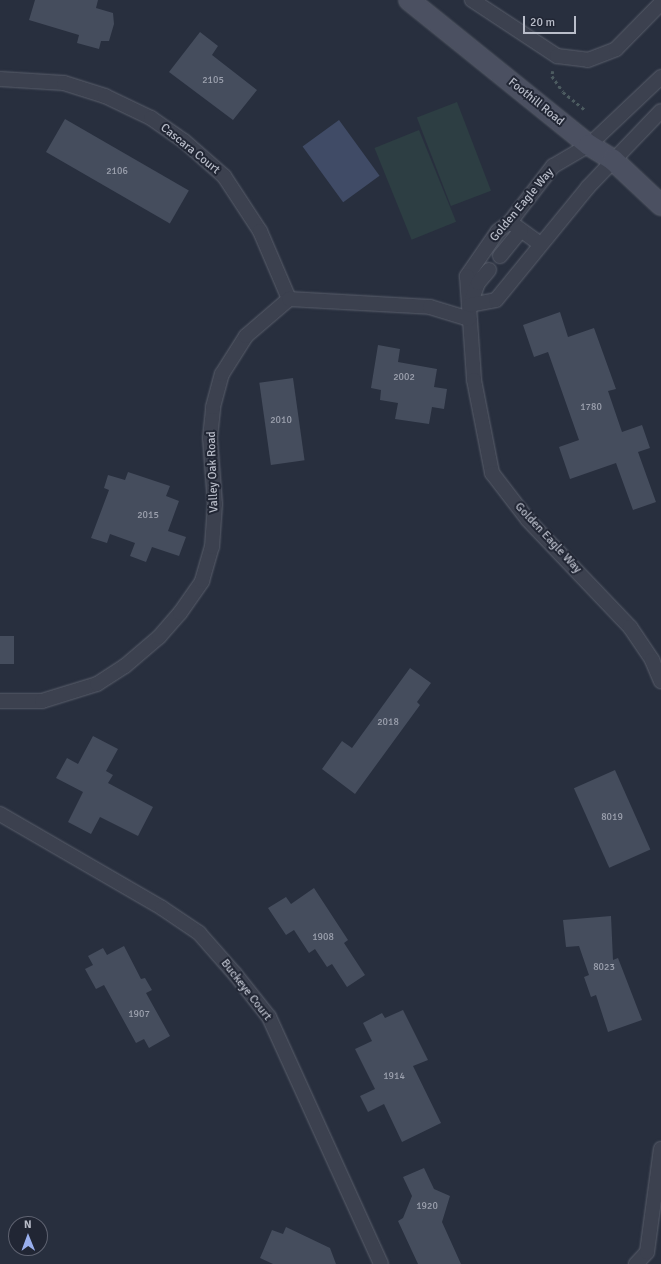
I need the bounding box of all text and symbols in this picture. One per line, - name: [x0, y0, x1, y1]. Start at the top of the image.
- scale bar: [525, 8, 578, 34]
- text: 20 m: [530, 15, 555, 30]
- house number: 2105: [202, 75, 224, 87]
- street label: Foothill Road: [505, 75, 567, 129]
- street label: Cascara Court: [157, 121, 223, 177]
- street label: Golden Eagle Way: [487, 165, 557, 245]
- house number: 2106: [106, 166, 128, 178]
- house number: 2002: [393, 372, 415, 384]
- house number: 1780: [580, 402, 602, 414]
- house number: 2010: [270, 415, 292, 427]
- street label: Valley Oak Road: [204, 431, 222, 513]
- street label: Golden Eagle Way: [512, 500, 584, 576]
- house number: 2015: [137, 510, 159, 522]
- house number: 2018: [377, 717, 399, 729]
- house number: 8019: [601, 812, 623, 824]
- house number: 1908: [312, 932, 334, 944]
- street label: Buckeye Court: [218, 956, 274, 1024]
- house number: 8023: [593, 962, 615, 974]
- house number: 1907: [128, 1009, 150, 1021]
- house number: 1914: [383, 1071, 405, 1083]
- house number: 1920: [416, 1201, 438, 1213]
- north arrow: [8, 1216, 48, 1256]
- text: N: [24, 1218, 32, 1231]

